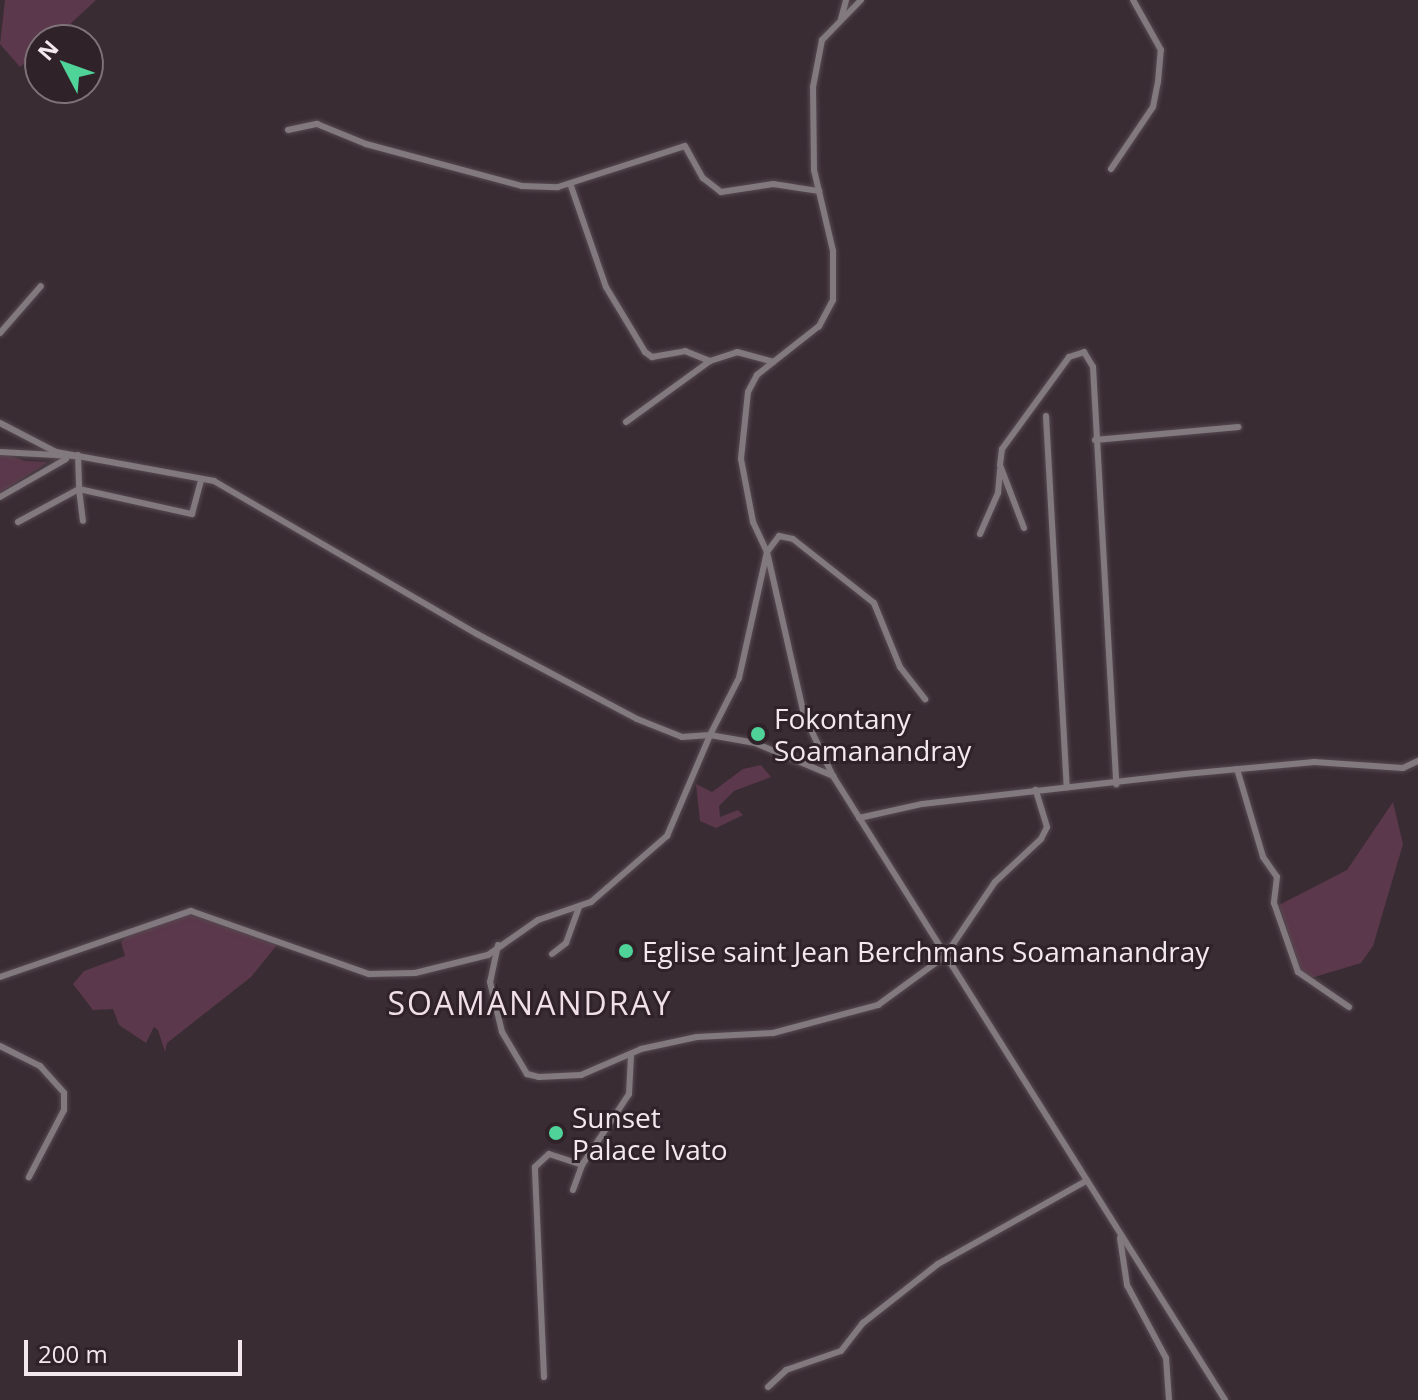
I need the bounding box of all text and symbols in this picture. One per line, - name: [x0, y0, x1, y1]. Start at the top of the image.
- north arrow: [24, 24, 104, 104]
- text: N: [30, 33, 65, 66]
- place label: Fokontany Soamanandray: [774, 701, 971, 767]
- marker: Fokontany Soamanandray: [749, 725, 767, 743]
- place label: Eglise saint Jean Berchmans Soamanandray: [642, 934, 1209, 968]
- marker: Eglise saint Jean Berchmans Soamanandray: [617, 942, 635, 960]
- district label: SOAMANANDRAY: [387, 984, 673, 1022]
- place label: Sunset Palace Ivato: [572, 1100, 728, 1166]
- marker: Sunset Palace Ivato: [547, 1124, 565, 1142]
- scale bar: [28, 1324, 246, 1374]
- text: 200 m: [38, 1337, 108, 1370]

